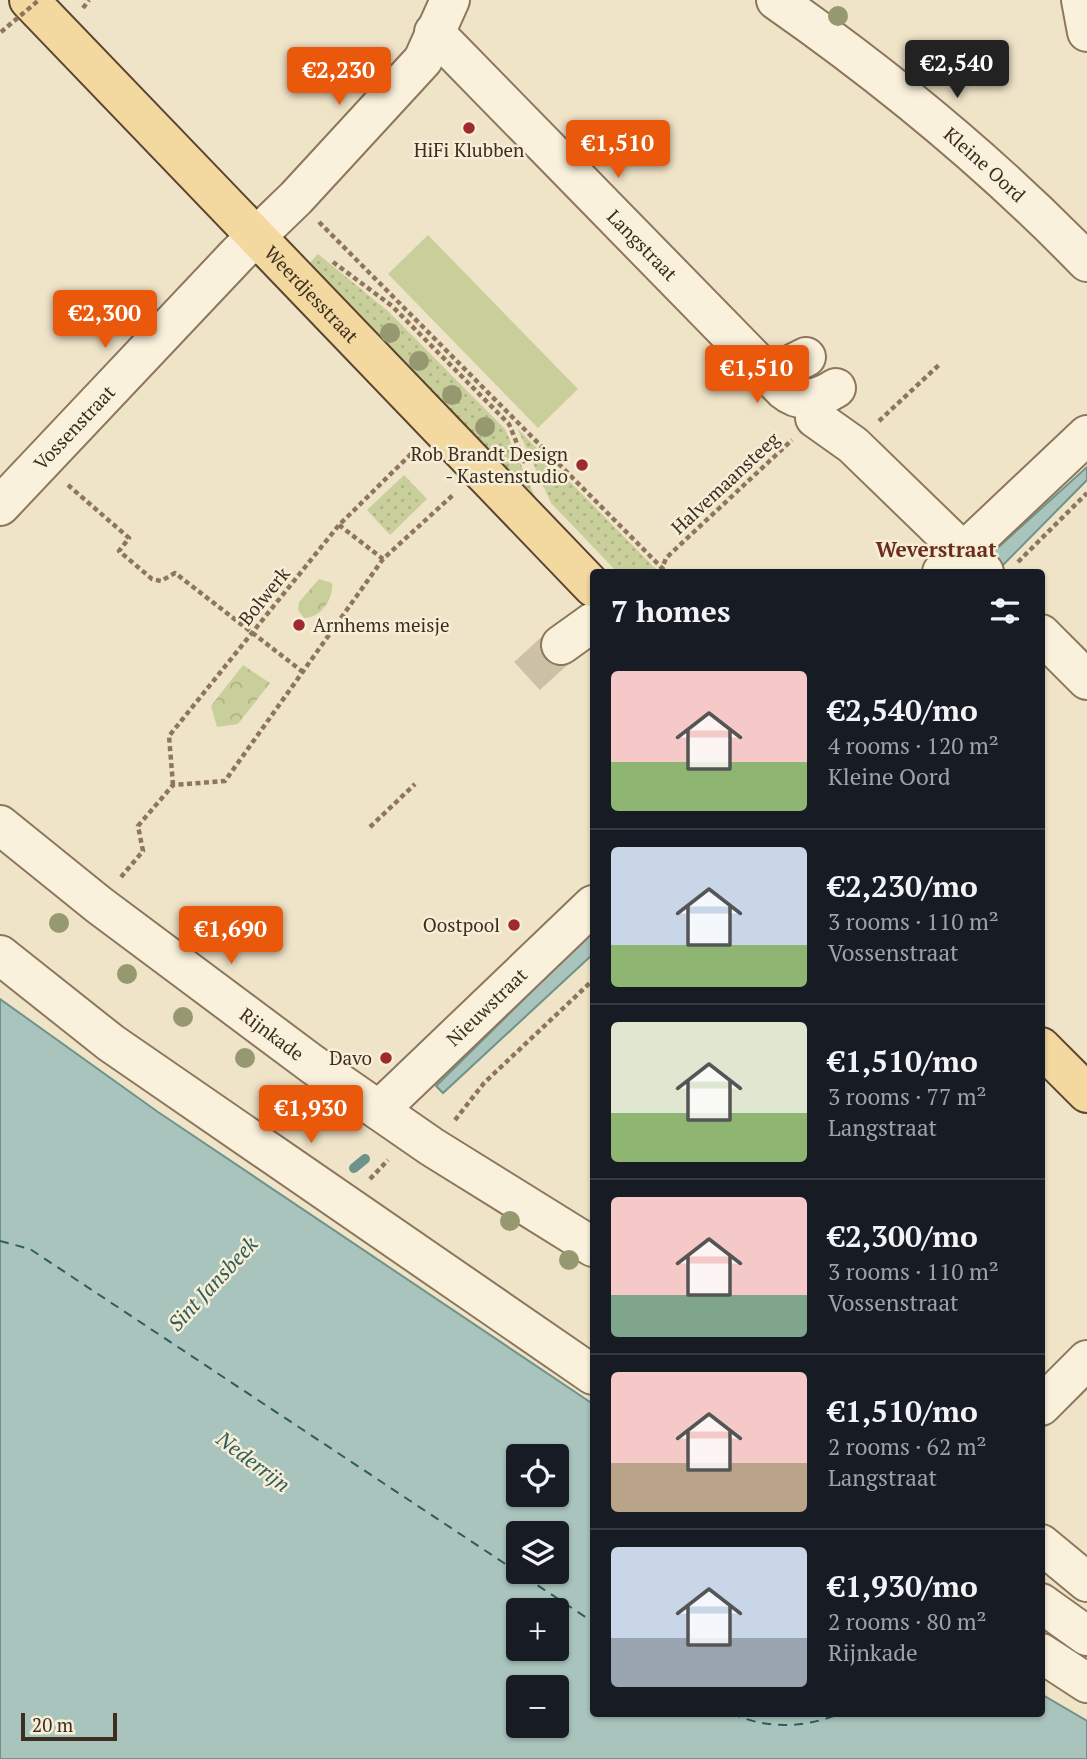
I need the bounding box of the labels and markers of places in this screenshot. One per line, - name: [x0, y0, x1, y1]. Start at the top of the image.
- pin: €2,540: [900, 41, 1014, 100]
- pin: €2,230: [282, 48, 396, 107]
- marker: HiFi Klubben: [461, 120, 477, 136]
- pin: €1,510: [561, 120, 675, 180]
- place label: HiFi Klubben: [414, 137, 524, 162]
- pin: €2,300: [48, 290, 162, 350]
- pin: €1,510: [700, 346, 814, 405]
- place label: Rob Brandt Design - Kastenstudio: [410, 441, 568, 488]
- marker: Rob Brandt Design - Kastenstudio: [574, 457, 590, 473]
- place label: Arnhems meisje: [313, 612, 449, 637]
- marker: Arnhems meisje: [291, 617, 307, 633]
- pin: €1,690: [174, 906, 288, 966]
- place label: Oostpool: [423, 912, 500, 937]
- marker: Oostpool: [506, 917, 522, 933]
- place label: Davo: [329, 1045, 372, 1070]
- marker: Davo: [378, 1050, 394, 1066]
- pin: €1,930: [254, 1086, 368, 1145]

